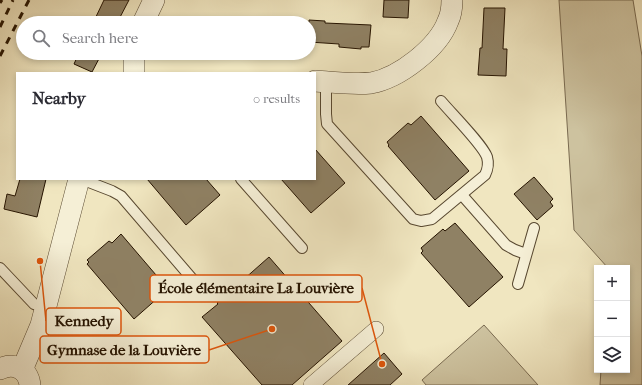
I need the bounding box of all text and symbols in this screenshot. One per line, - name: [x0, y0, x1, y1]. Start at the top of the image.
- search box: [16, 16, 316, 60]
- icon: search: [30, 27, 52, 49]
- text: Search here: [62, 29, 138, 47]
- text: Nearby: [32, 88, 86, 108]
- text: 0 results: [253, 91, 300, 106]
- map controls: [594, 265, 630, 373]
- button: +: [594, 265, 630, 301]
- callout: École élémentaire La Louvière: [150, 275, 362, 302]
- text: École élémentaire La Louvière: [158, 279, 355, 297]
- button: −: [594, 301, 630, 337]
- callout: Kennedy: [46, 308, 121, 335]
- text: Kennedy: [55, 312, 114, 330]
- callout: Gymnase de la Louvière: [40, 336, 209, 363]
- button: layers: [594, 337, 630, 373]
- text: Gymnase de la Louvière: [47, 341, 201, 359]

